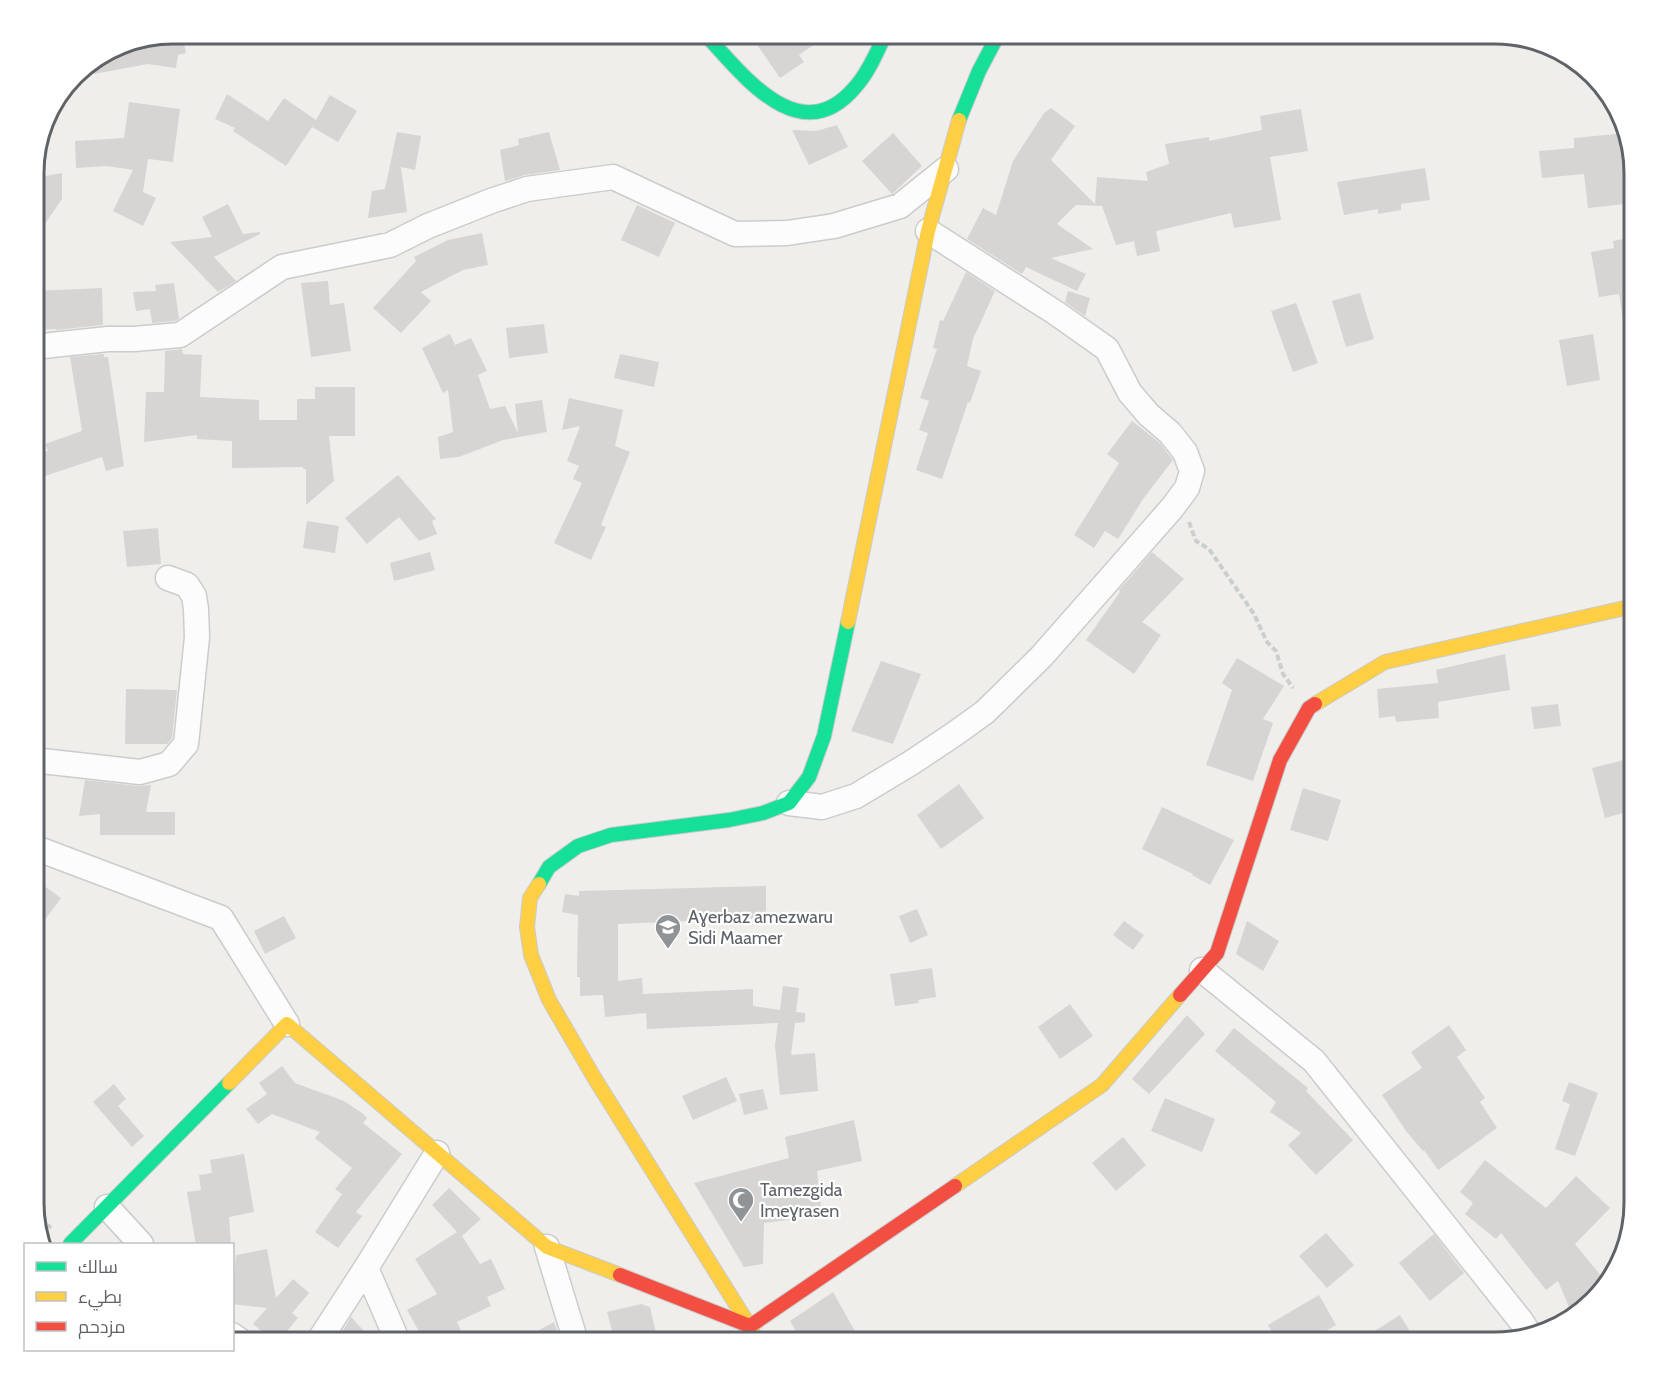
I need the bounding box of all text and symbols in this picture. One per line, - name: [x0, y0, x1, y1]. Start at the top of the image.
- place label: Aɣerbaz amezwaru Sidi Maamer: [688, 906, 833, 949]
- school or university icon: Aɣerbaz amezwaru Sidi Maamer: [653, 912, 683, 950]
- place label: Tamezgida Imeɣrasen: [760, 1179, 843, 1222]
- mosque icon: Tamezgida Imeɣrasen: [726, 1185, 756, 1223]
- legend: [24, 1243, 234, 1351]
- text: سالك: [78, 1256, 118, 1278]
- text: بطيء: [78, 1286, 122, 1311]
- text: مزدحم: [78, 1316, 126, 1339]

